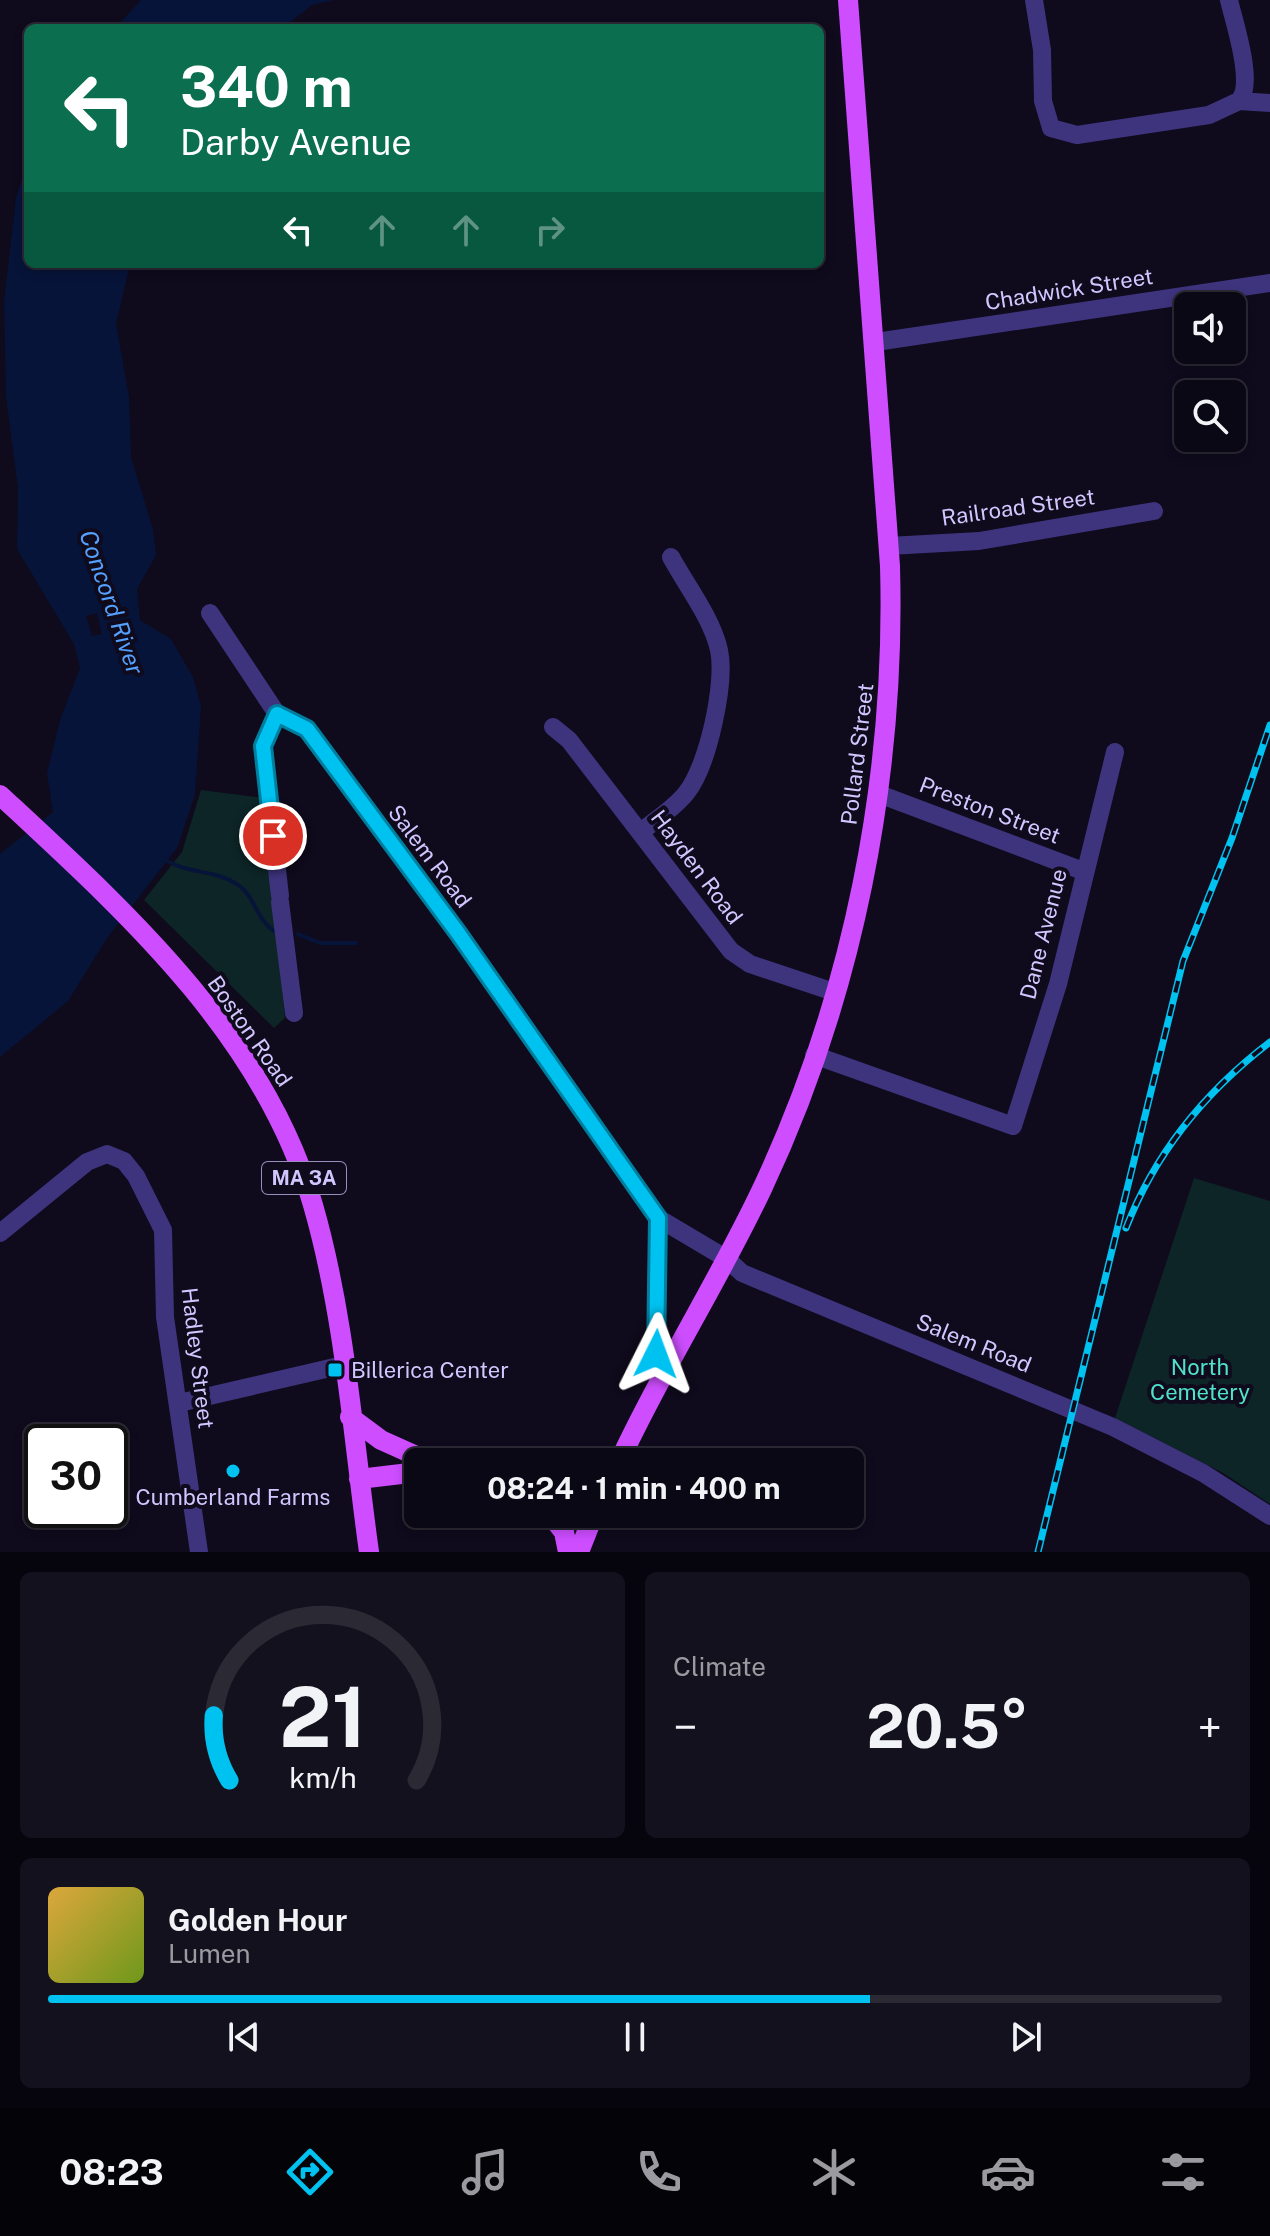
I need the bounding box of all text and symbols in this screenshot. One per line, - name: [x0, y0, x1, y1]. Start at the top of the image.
- text: 340 m: [180, 54, 353, 120]
- icon: left: [48, 56, 152, 160]
- text: Darby Avenue: [180, 121, 412, 163]
- icon: left: [276, 208, 320, 252]
- icon: ahead: [360, 208, 404, 252]
- icon: ahead: [444, 208, 488, 252]
- icon: right: [528, 208, 572, 252]
- street label: Chadwick Street: [983, 263, 1155, 315]
- map controls: [1174, 292, 1246, 452]
- button: sound: [1174, 292, 1246, 364]
- button: search: [1174, 380, 1246, 452]
- street label: Railroad Street: [940, 483, 1096, 531]
- water label: Concord River: [74, 526, 150, 679]
- street label: Pollard Street: [835, 682, 879, 826]
- street label: Preston Street: [916, 771, 1064, 849]
- street label: Salem Road: [383, 800, 477, 912]
- pin: [239, 802, 307, 870]
- street label: Hayden Road: [646, 805, 748, 929]
- icon: arrive: [251, 814, 295, 858]
- street label: Dane Avenue: [1014, 866, 1072, 1002]
- street label: Boston Road: [202, 971, 298, 1091]
- road number: MA 3A: [262, 1162, 346, 1194]
- street label: Hadley Street: [176, 1286, 220, 1430]
- street label: Salem Road: [913, 1308, 1035, 1378]
- position arrow: [614, 1312, 698, 1396]
- park label: North Cemetery: [1150, 1354, 1250, 1405]
- place label: Billerica Center: [351, 1357, 509, 1383]
- marker: Billerica Center: [326, 1361, 344, 1379]
- speed limit sign: 30: [24, 1424, 128, 1528]
- marker: Cumberland Farms: [224, 1462, 242, 1480]
- text: 08:24 · 1 min · 400 m: [487, 1470, 781, 1506]
- place label: Cumberland Farms: [136, 1484, 330, 1510]
- text: Climate: [673, 1651, 766, 1682]
- text: 21: [278, 1668, 367, 1766]
- text: 20.5°: [867, 1691, 1028, 1762]
- text: −: [673, 1701, 697, 1753]
- text: +: [1198, 1701, 1222, 1753]
- text: km/h: [289, 1761, 356, 1794]
- text: Golden Hour: [168, 1902, 347, 1938]
- text: Lumen: [168, 1938, 251, 1969]
- icon: previous: [222, 2015, 266, 2059]
- icon: pause: [613, 2015, 657, 2059]
- icon: next: [1004, 2015, 1048, 2059]
- icon: directions: [282, 2144, 338, 2200]
- icon: music: [457, 2144, 513, 2200]
- icon: phone: [631, 2144, 687, 2200]
- icon: climate: [806, 2144, 862, 2200]
- icon: car: [980, 2144, 1036, 2200]
- icon: filters: [1155, 2144, 1211, 2200]
- text: 08:23: [59, 2151, 164, 2193]

